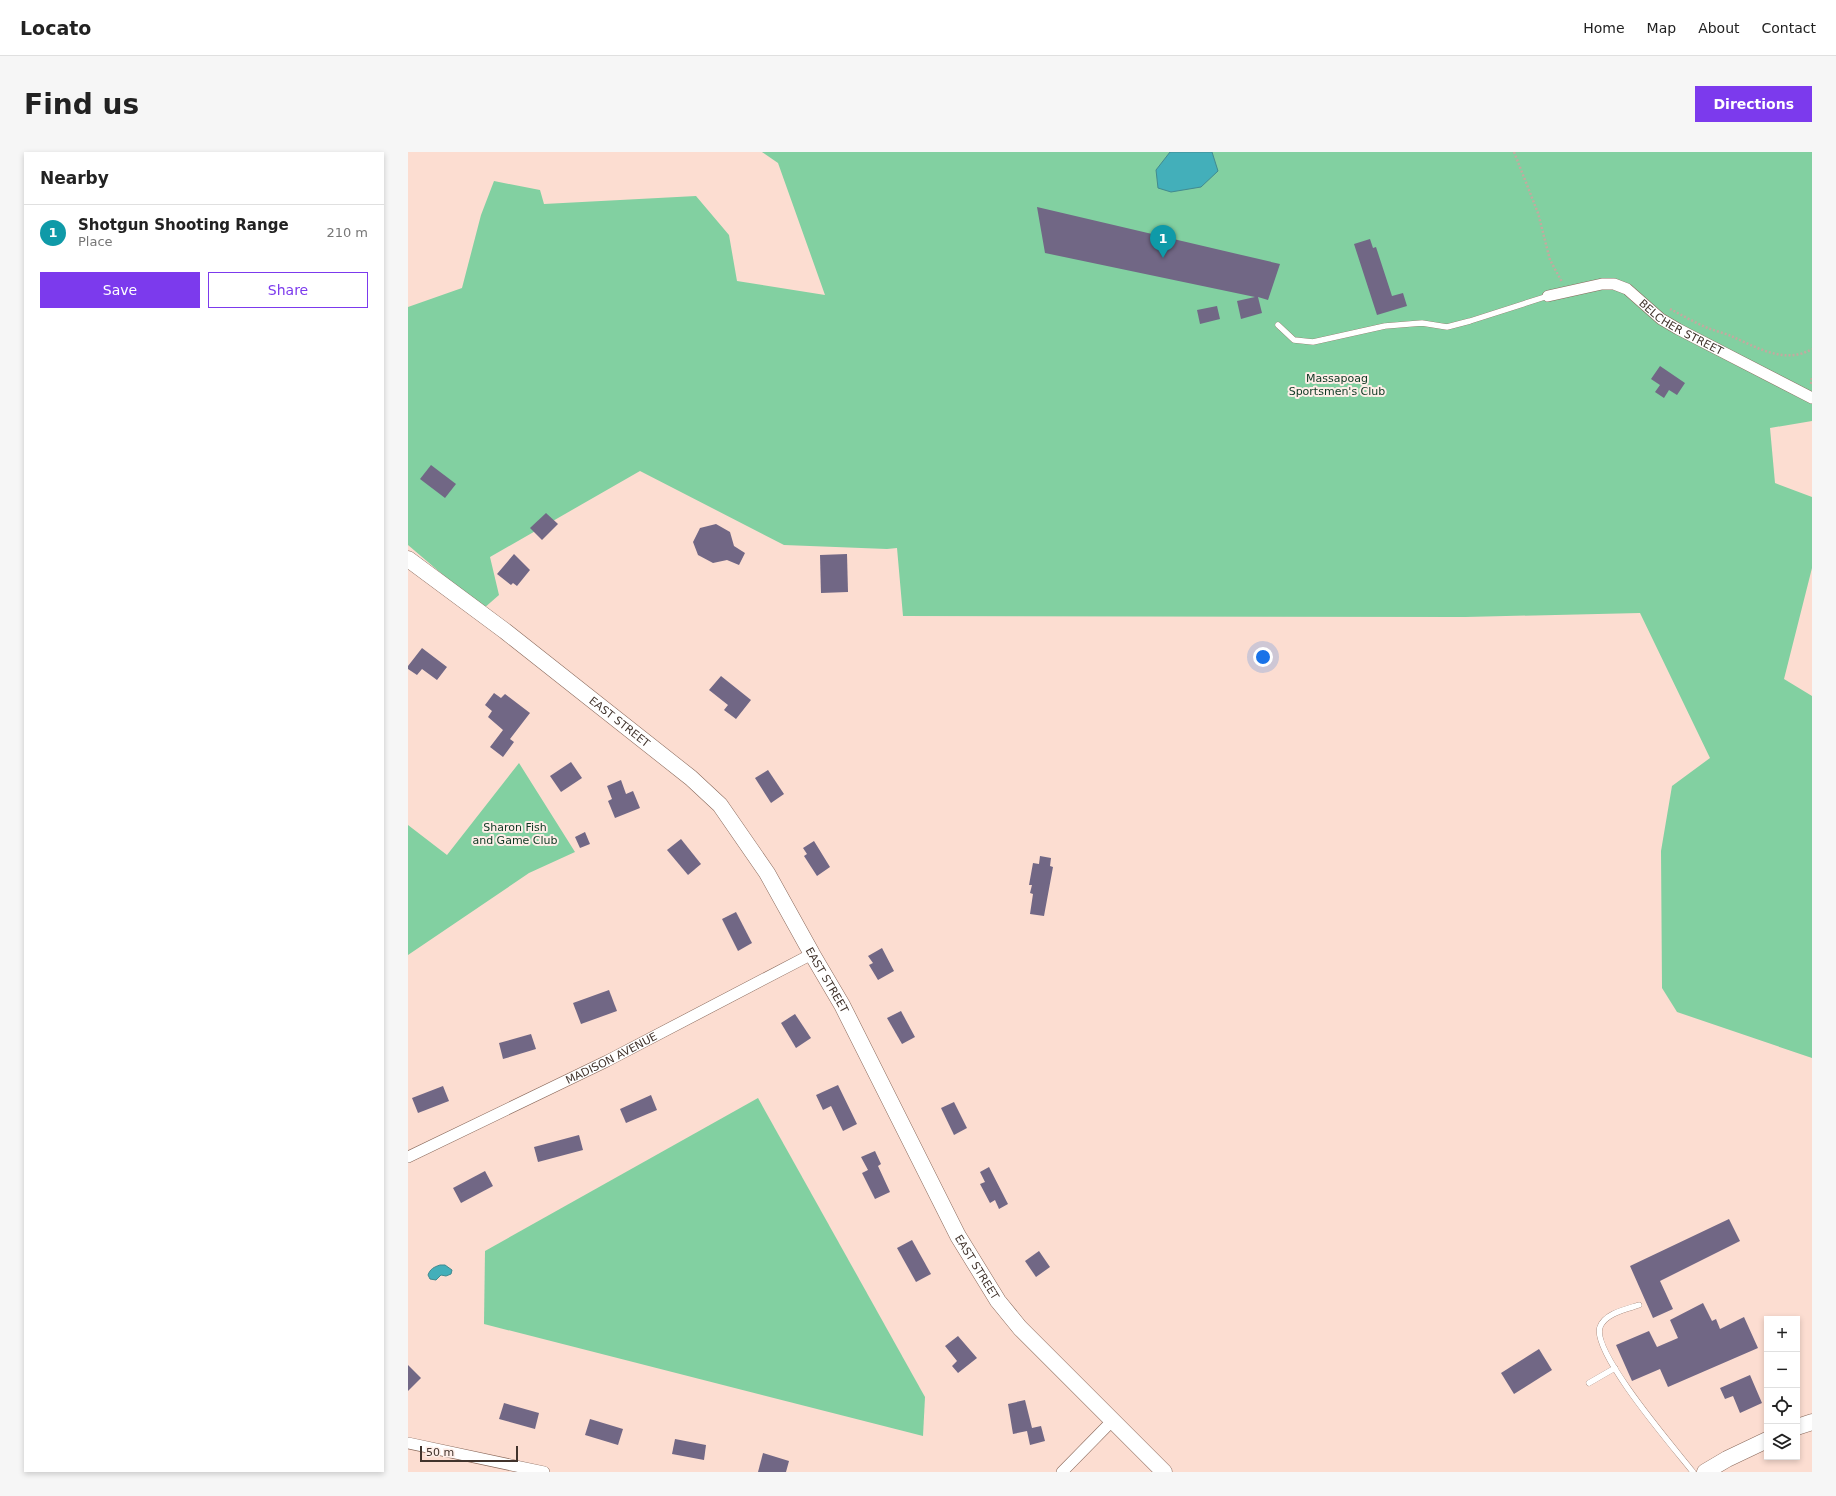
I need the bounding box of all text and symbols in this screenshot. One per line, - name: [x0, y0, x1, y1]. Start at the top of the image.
- text: Locato: [20, 17, 91, 39]
- text: Home: [1583, 20, 1625, 36]
- text: Map: [1647, 20, 1676, 36]
- text: About: [1698, 20, 1740, 36]
- text: Contact: [1762, 20, 1816, 36]
- button: Directions: [1695, 86, 1812, 122]
- text: Find us: [24, 88, 139, 121]
- text: Nearby: [40, 168, 109, 188]
- text: Shotgun Shooting Range: [78, 216, 289, 234]
- text: 1: [48, 225, 58, 240]
- text: 210 m: [326, 225, 368, 240]
- pin: 1: [1150, 225, 1176, 258]
- text: Place: [78, 234, 113, 249]
- button: Save: [40, 272, 200, 308]
- button: Share: [208, 272, 368, 308]
- street label: BELCHER STREET: [1636, 296, 1726, 358]
- park label: Massapoag Sportsmen's Club: [1289, 372, 1385, 398]
- your location: [1253, 647, 1273, 667]
- street label: EAST STREET: [587, 694, 653, 750]
- park label: Sharon Fish and Game Club: [472, 821, 558, 847]
- street label: EAST STREET: [803, 945, 851, 1015]
- street label: MADISON AVENUE: [563, 1030, 659, 1087]
- street label: EAST STREET: [952, 1232, 1002, 1302]
- map controls: [1764, 1316, 1800, 1460]
- button: +: [1764, 1316, 1800, 1352]
- button: −: [1764, 1352, 1800, 1388]
- button: locate: [1764, 1388, 1800, 1424]
- button: layers: [1764, 1424, 1800, 1460]
- scale bar: [420, 1444, 518, 1463]
- text: 50 m: [426, 1446, 454, 1459]

